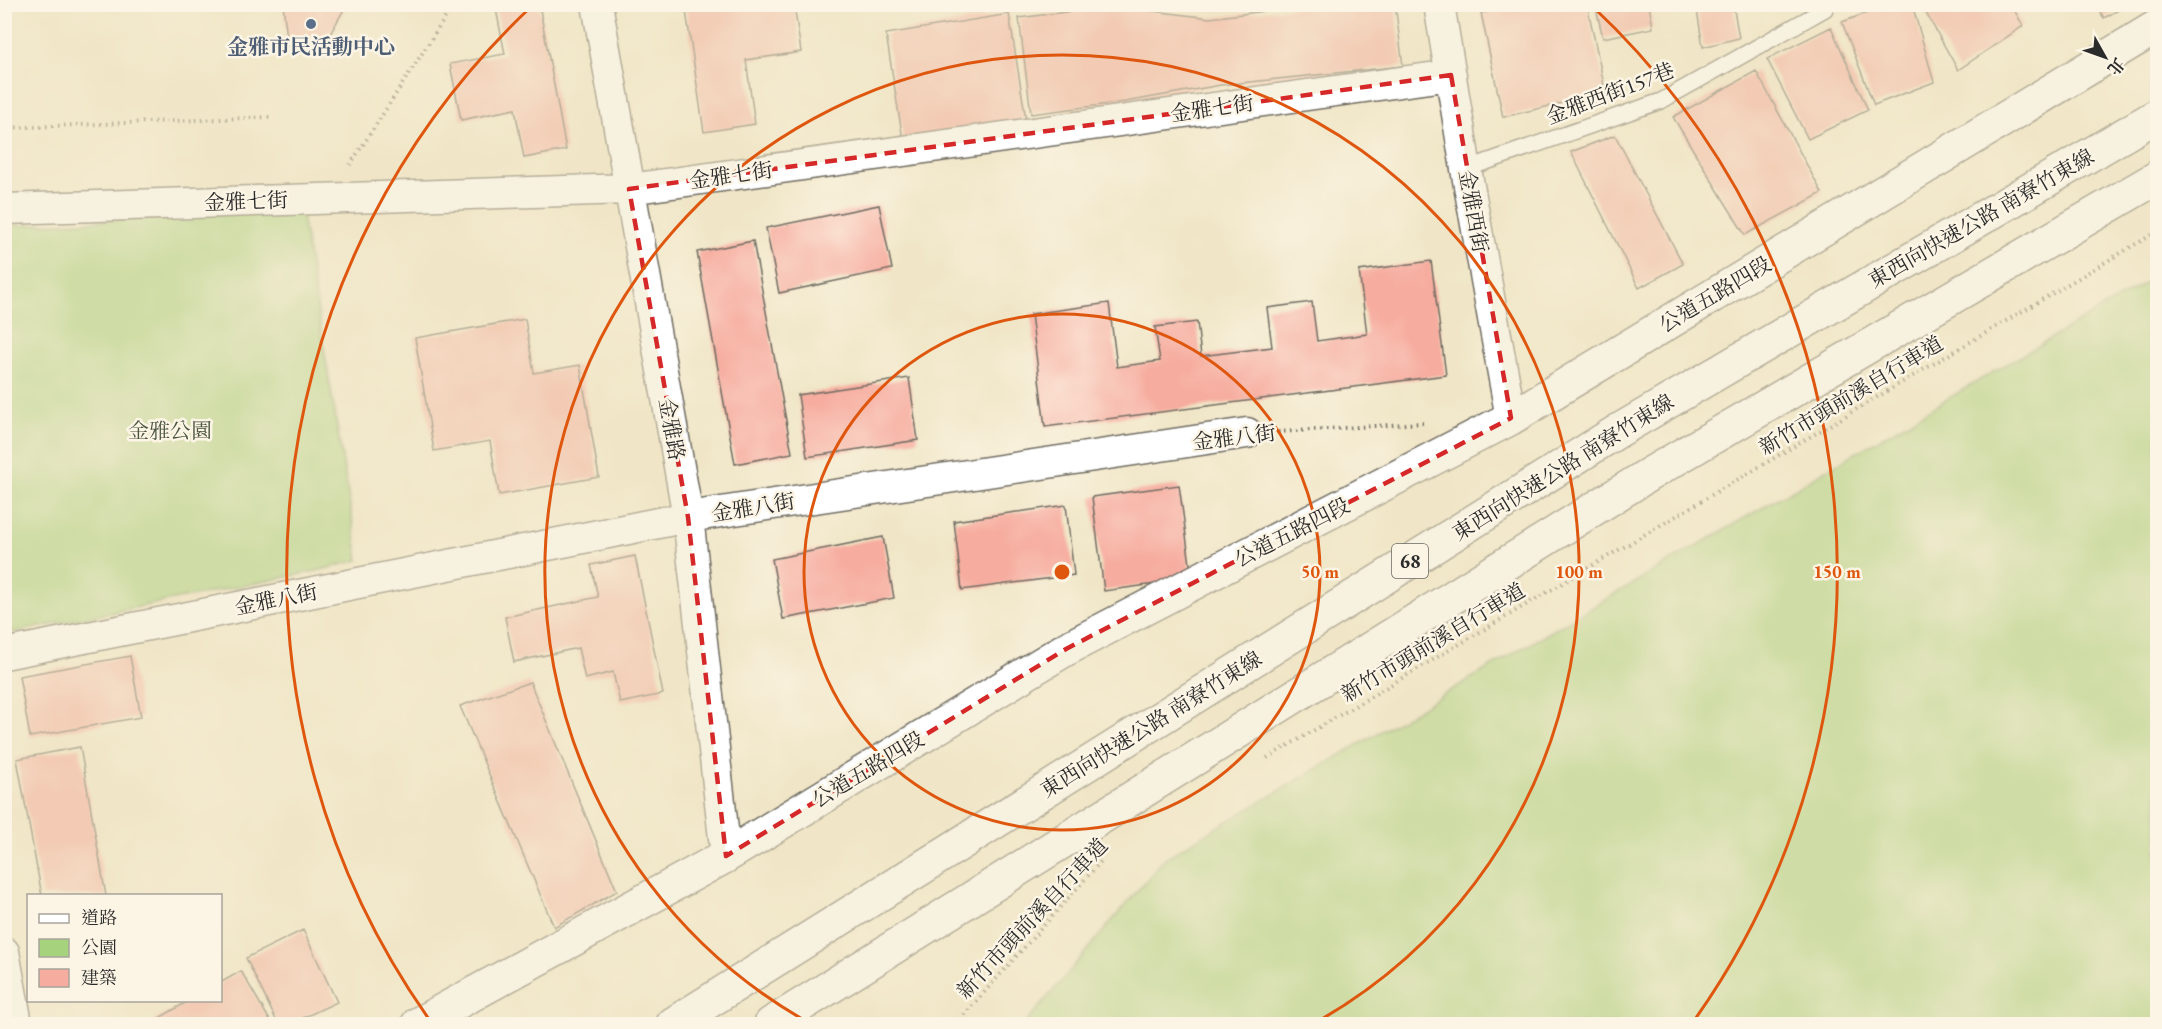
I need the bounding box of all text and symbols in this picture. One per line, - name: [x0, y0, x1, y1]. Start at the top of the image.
- marker: 金雅市民活動中心: [304, 17, 318, 31]
- north arrow: [2075, 27, 2135, 87]
- place label: 金雅市民活動中心: [227, 33, 395, 60]
- text: 北: [2103, 53, 2129, 79]
- street label: 金雅西街157巷: [1542, 56, 1678, 130]
- street label: 金雅七街: [1169, 89, 1255, 127]
- street label: 東西向快速公路 南寮竹東線: [1863, 142, 2099, 294]
- street label: 金雅七街: [688, 156, 774, 194]
- street label: 金雅西街: [1453, 167, 1495, 255]
- street label: 金雅七街: [204, 186, 288, 216]
- street label: 公道五路四段: [1654, 250, 1776, 338]
- street label: 新竹市頭前溪自行車道: [1754, 329, 1948, 461]
- street label: 東西向快速公路 南寮竹東線: [1447, 388, 1679, 546]
- street label: 金雅路: [653, 396, 691, 462]
- park label: 金雅公園: [128, 417, 212, 444]
- street label: 金雅八街: [1191, 418, 1277, 456]
- street label: 金雅八街: [709, 487, 797, 527]
- street label: 公道五路四段: [1230, 491, 1354, 573]
- road number: 68: [1392, 544, 1428, 578]
- text: 50 m: [1301, 560, 1339, 583]
- text: 100 m: [1555, 560, 1603, 583]
- text: 150 m: [1813, 560, 1861, 583]
- centre of rings: [1052, 562, 1072, 582]
- street label: 新竹市頭前溪自行車道: [1336, 576, 1530, 708]
- street label: 金雅八街: [232, 578, 320, 620]
- street label: 東西向快速公路 南寮竹東線: [1035, 645, 1267, 803]
- street label: 公道五路四段: [807, 725, 929, 813]
- street label: 新竹市頭前溪自行車道: [951, 832, 1113, 1004]
- legend: [27, 894, 222, 1002]
- text: 道路: [81, 906, 117, 929]
- text: 公園: [81, 936, 117, 959]
- text: 建築: [81, 966, 117, 989]

